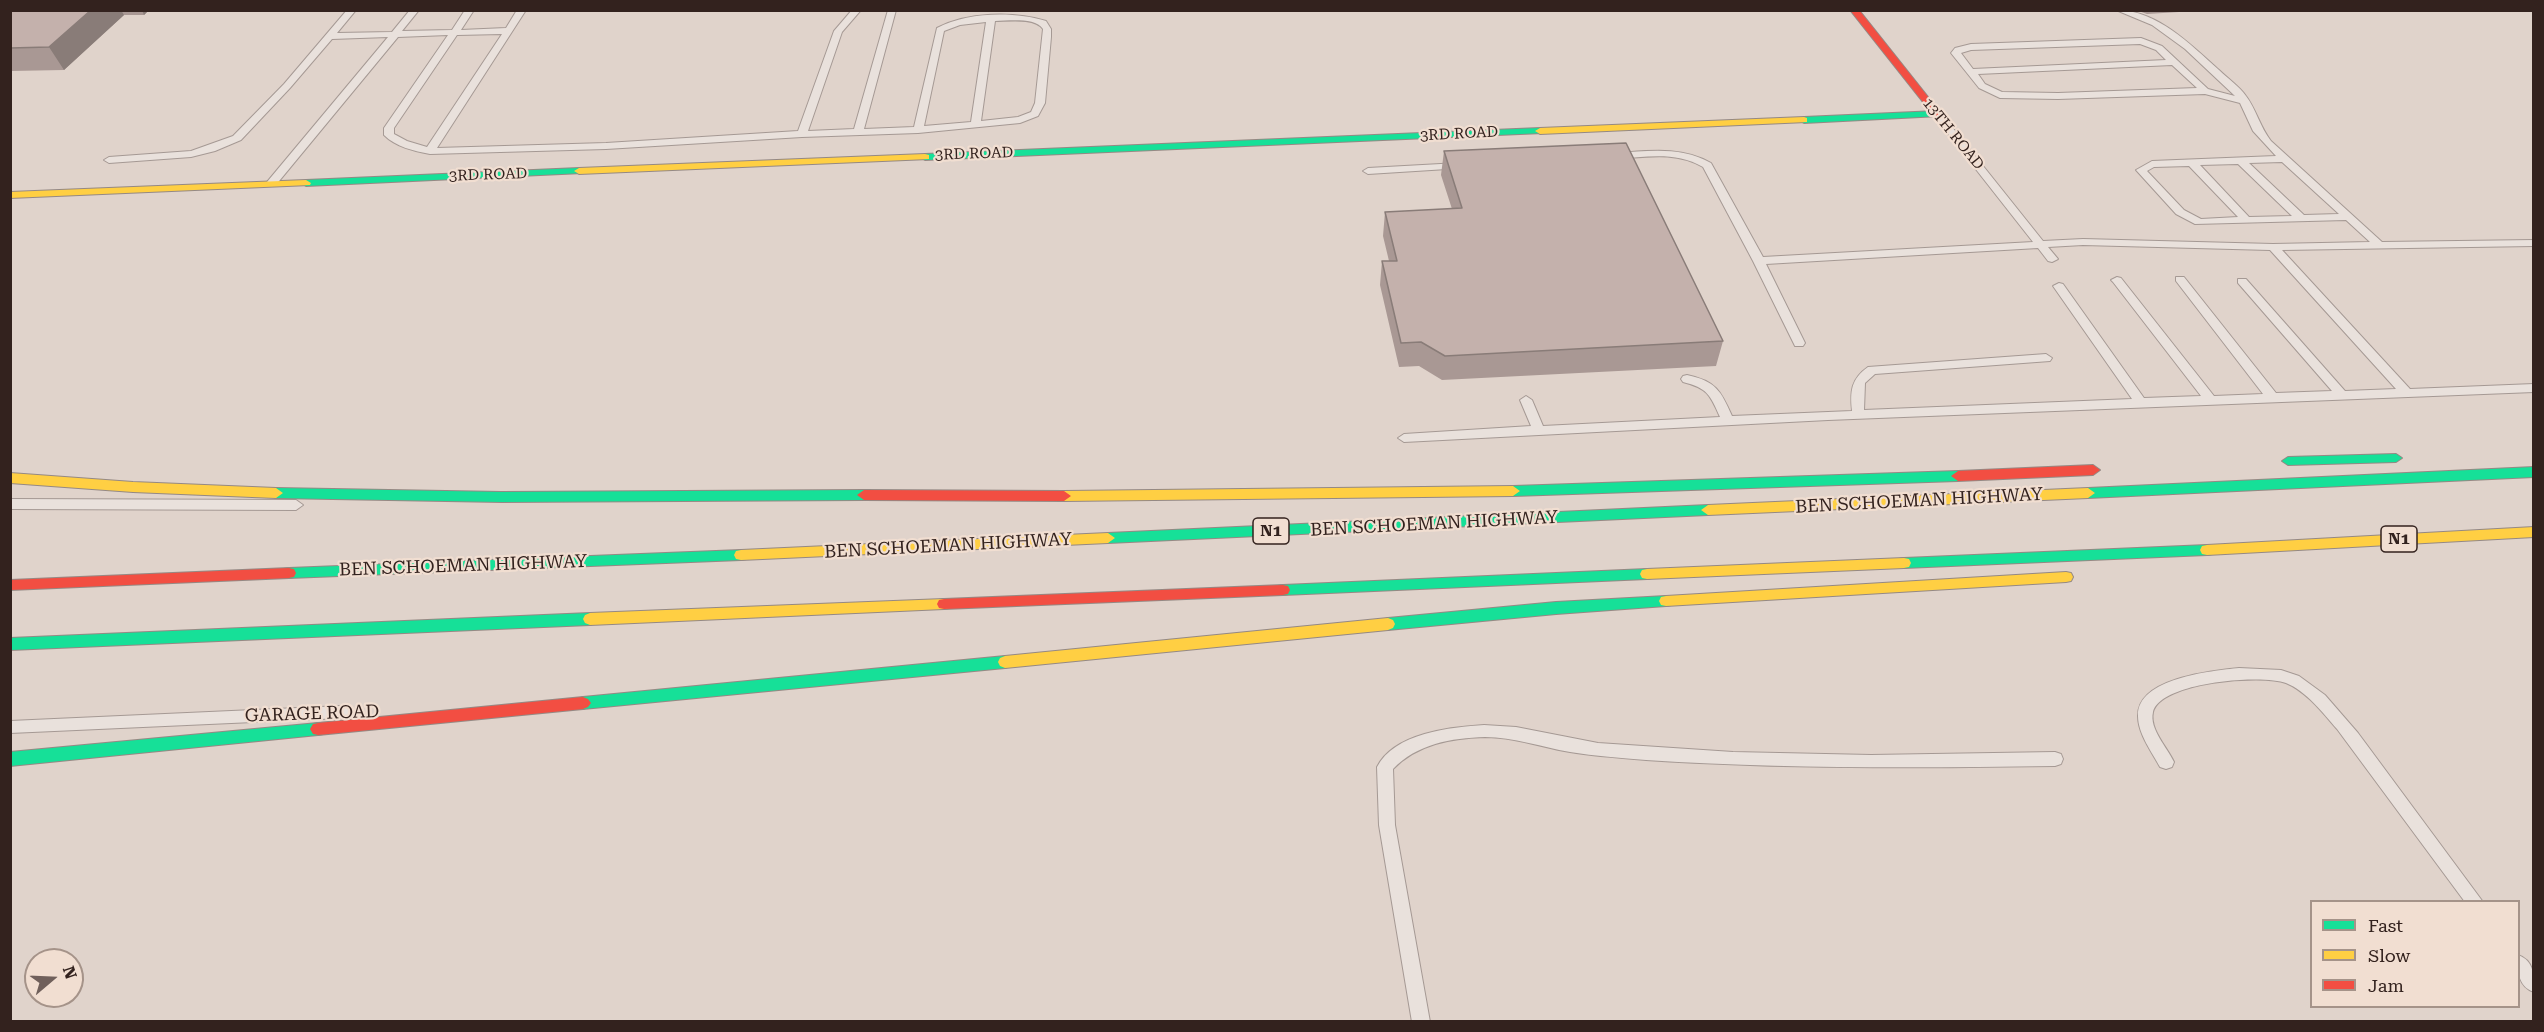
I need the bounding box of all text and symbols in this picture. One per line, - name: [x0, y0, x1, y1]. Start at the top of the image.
- street label: 13TH ROAD: [1919, 94, 1987, 174]
- street label: 3RD ROAD: [1419, 123, 1499, 145]
- street label: 3RD ROAD: [935, 144, 1013, 164]
- street label: 3RD ROAD: [449, 165, 527, 185]
- street label: BEN SCHOEMAN HIGHWAY: [1795, 484, 2043, 518]
- street label: BEN SCHOEMAN HIGHWAY: [1310, 507, 1558, 541]
- road number: N1: [1253, 518, 1289, 544]
- road number: N1: [2381, 526, 2417, 552]
- street label: BEN SCHOEMAN HIGHWAY: [824, 529, 1072, 563]
- street label: BEN SCHOEMAN HIGHWAY: [339, 551, 587, 581]
- street label: GARAGE ROAD: [244, 701, 380, 727]
- legend: [2310, 900, 2520, 1008]
- text: Fast: [2368, 915, 2403, 936]
- text: Slow: [2368, 945, 2410, 966]
- north arrow: [24, 948, 84, 1008]
- text: N: [59, 964, 81, 982]
- text: Jam: [2368, 975, 2404, 996]

